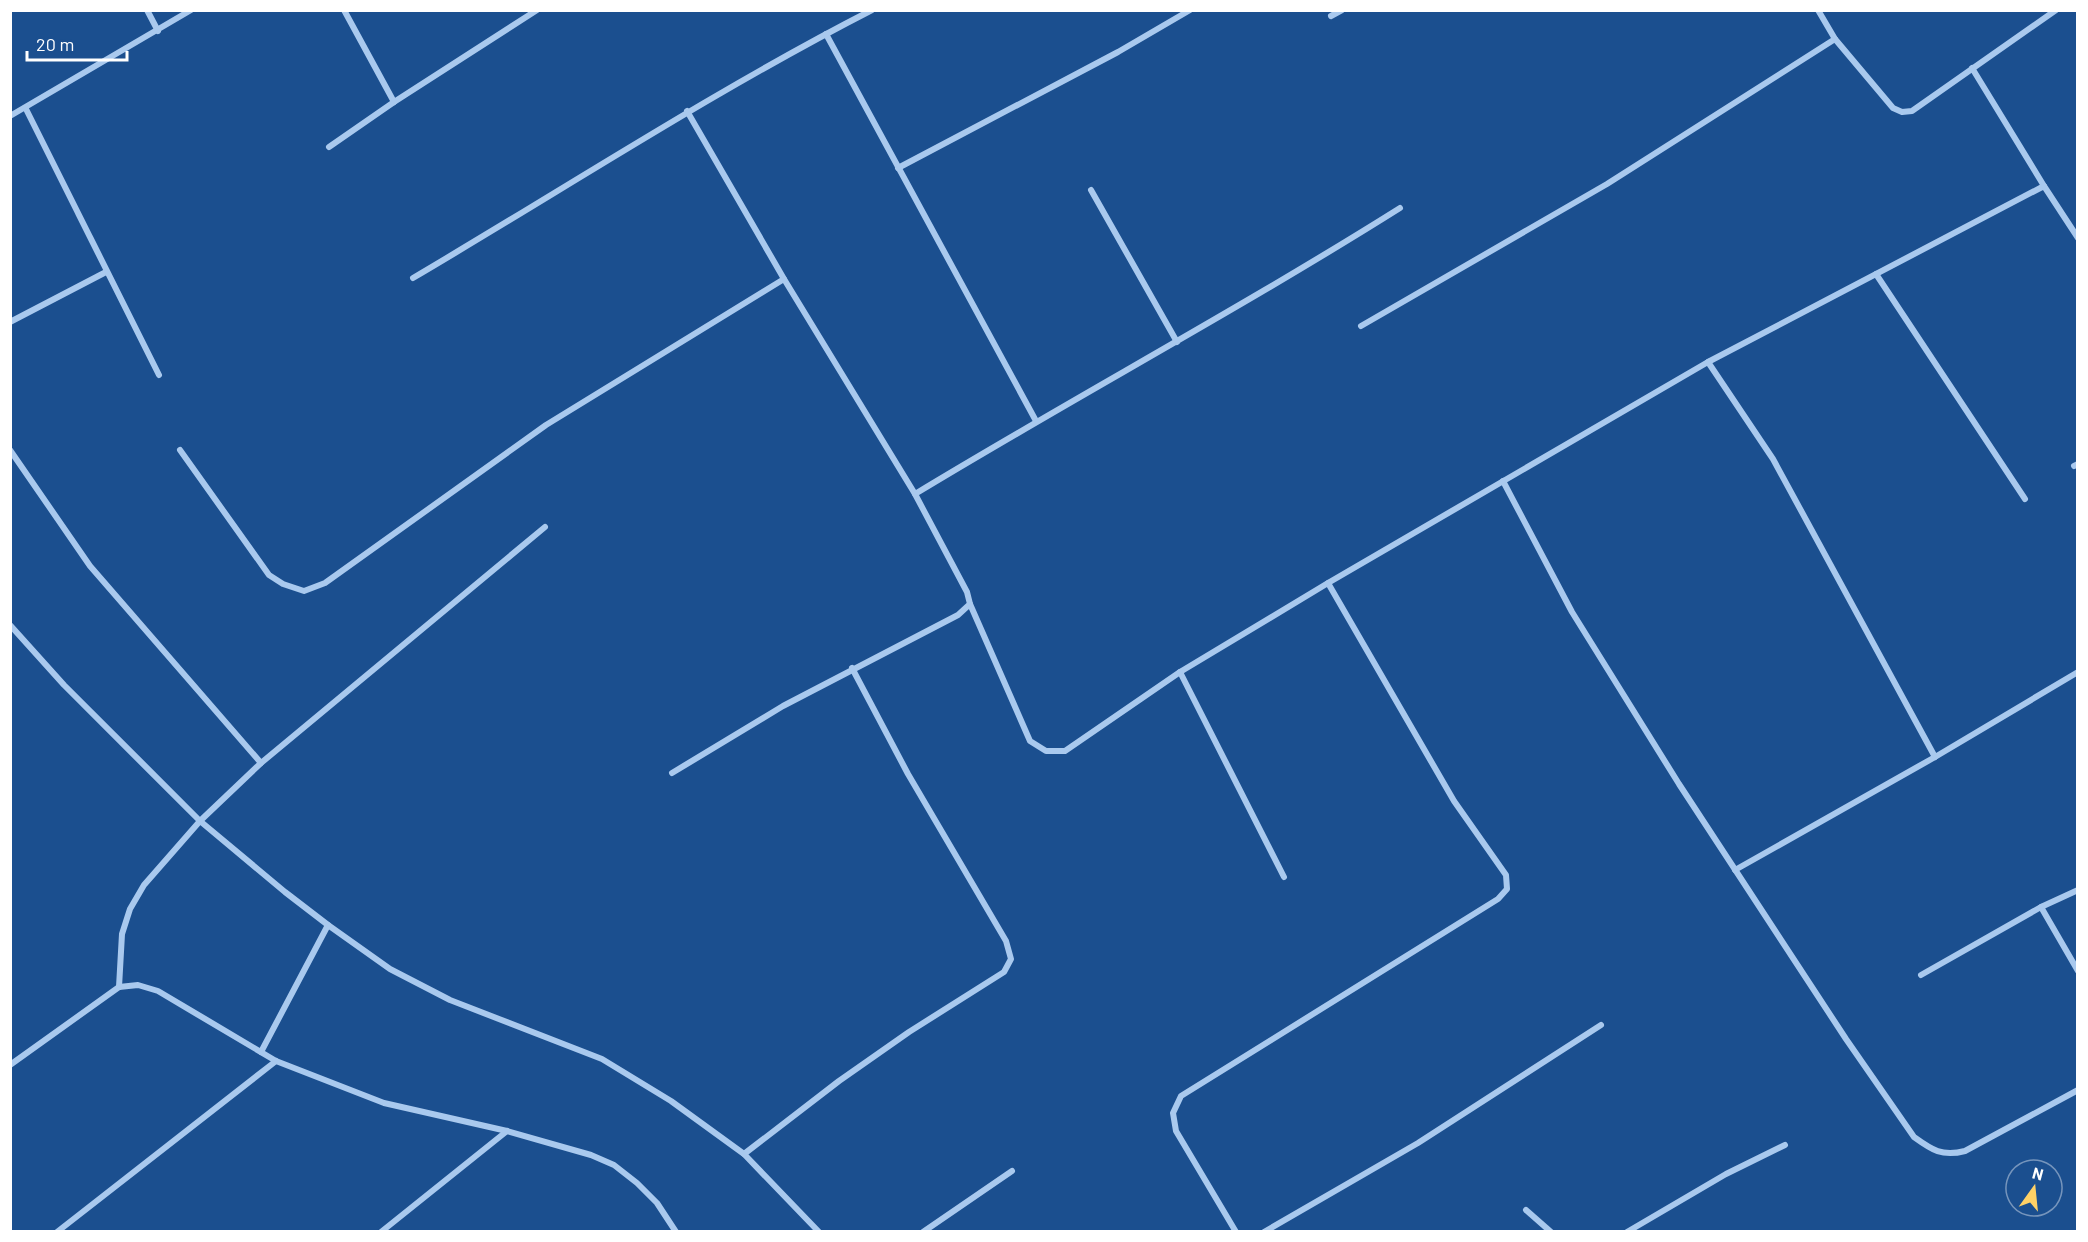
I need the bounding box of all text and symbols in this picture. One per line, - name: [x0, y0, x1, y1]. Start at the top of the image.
- scale bar: [27, 24, 128, 62]
- text: 20 m: [36, 33, 74, 55]
- north arrow: [2004, 1158, 2064, 1218]
- text: N: [2030, 1162, 2046, 1184]

